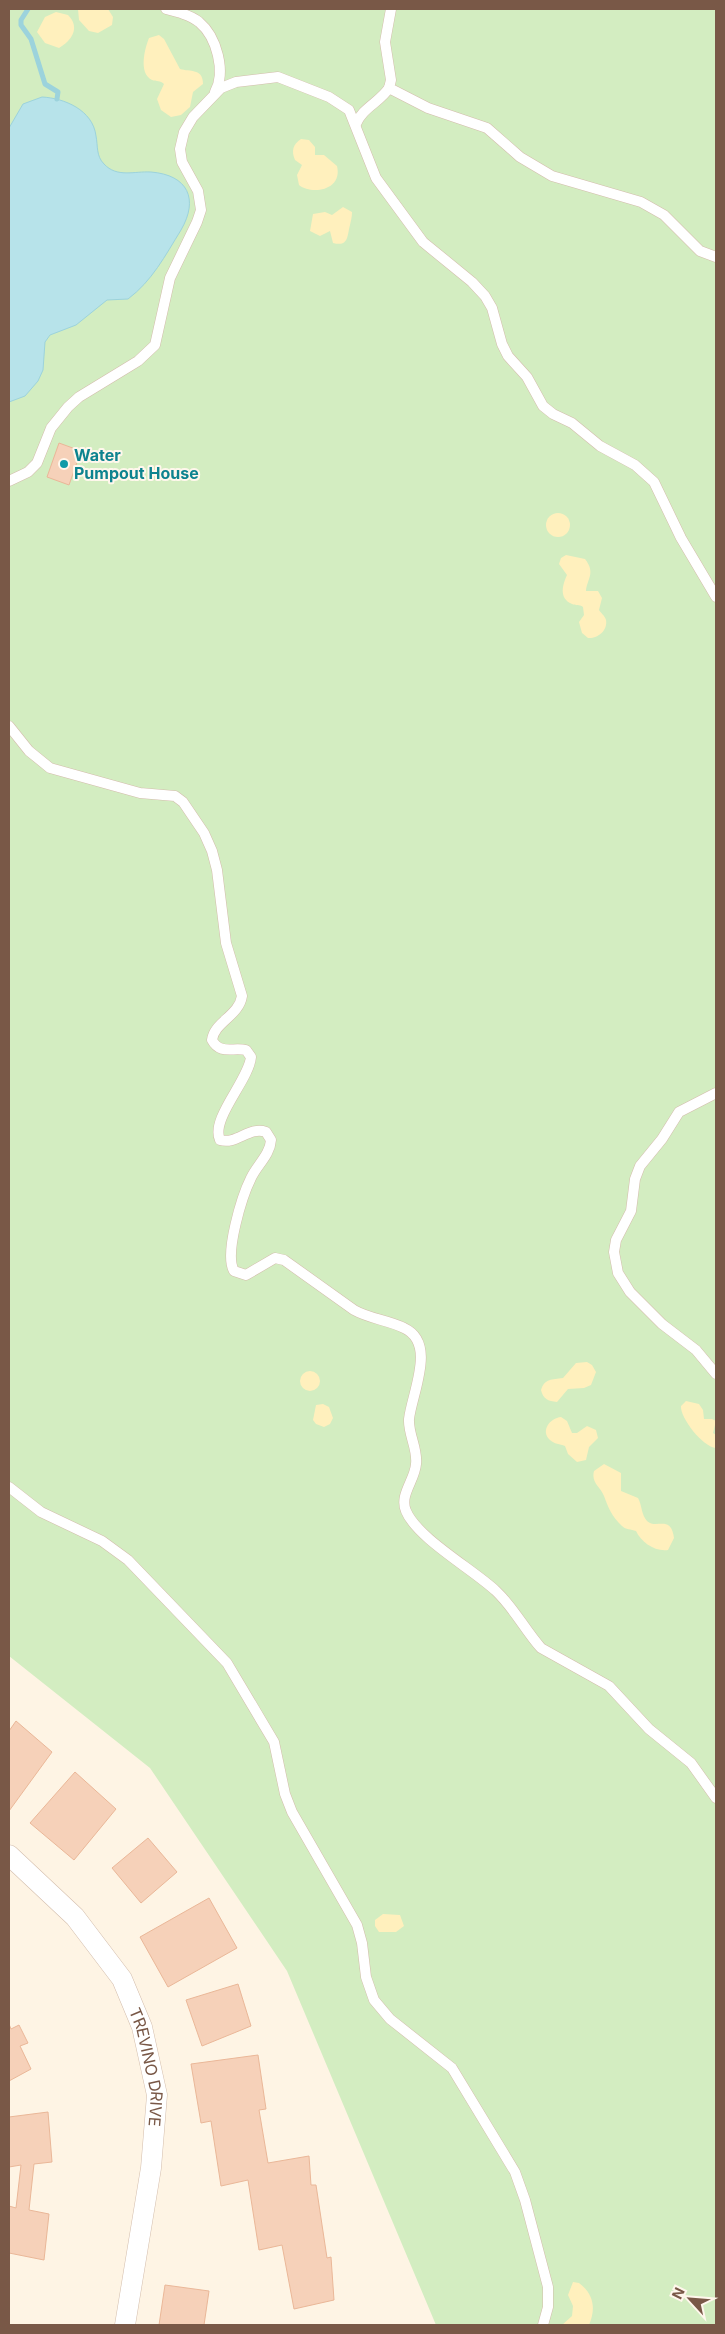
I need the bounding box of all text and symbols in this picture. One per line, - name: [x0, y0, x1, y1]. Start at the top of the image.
- place label: Water Pumpout House: [74, 445, 199, 483]
- marker: Water Pumpout House: [58, 458, 70, 470]
- street label: TREVINO DRIVE: [125, 2005, 167, 2127]
- north arrow: [665, 2274, 715, 2324]
- text: N: [668, 2285, 688, 2302]

